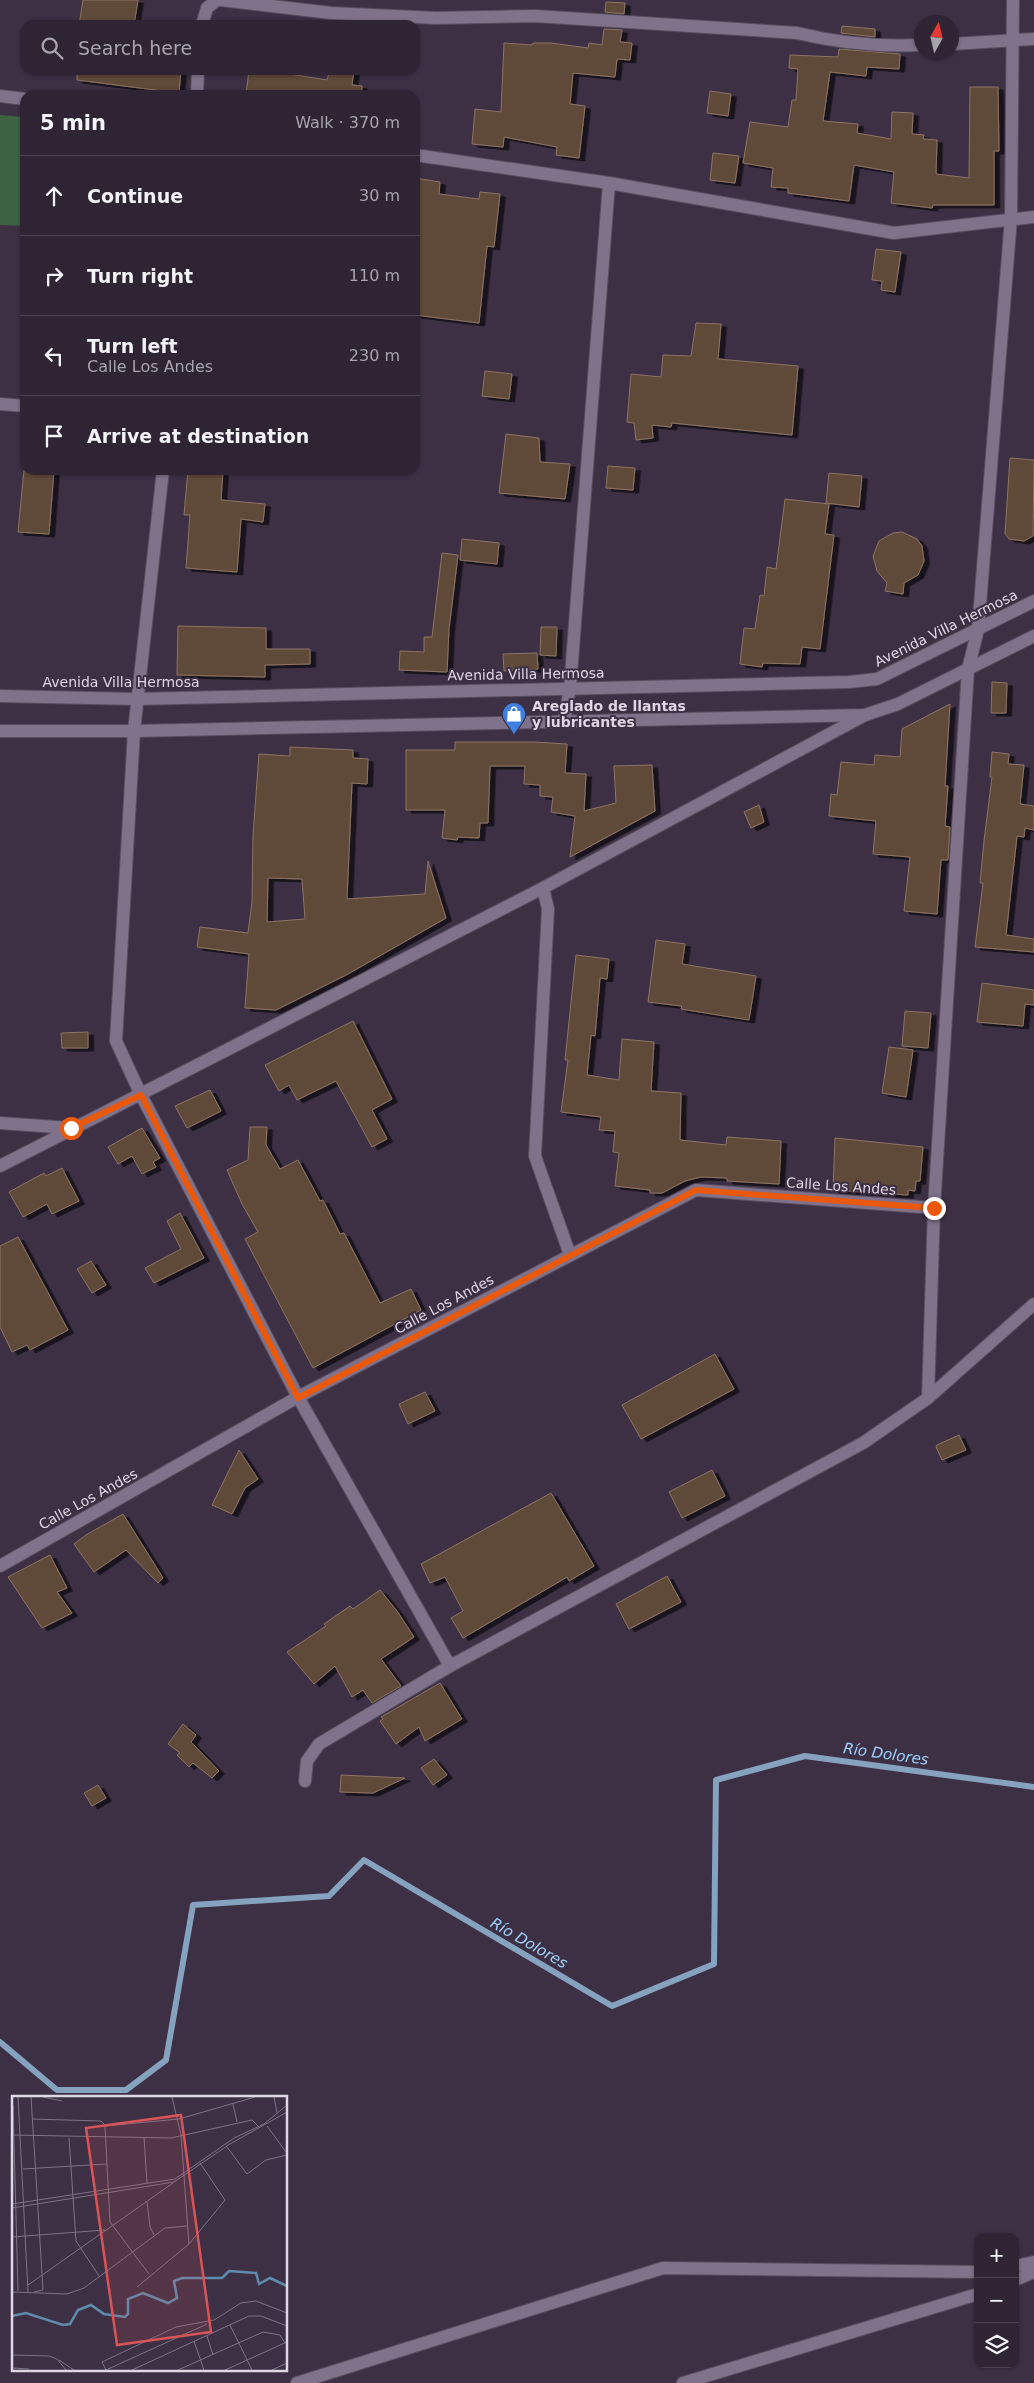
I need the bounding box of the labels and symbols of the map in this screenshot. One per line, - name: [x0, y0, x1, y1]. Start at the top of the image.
- north arrow: [914, 15, 959, 60]
- street label: Avenida Villa Hermosa: [872, 586, 1020, 670]
- street label: Avenida Villa Hermosa: [447, 665, 605, 683]
- street label: Avenida Villa Hermosa: [42, 674, 200, 690]
- place label: Areglado de llantas y lubricantes: [532, 698, 686, 730]
- shop icon: Areglado de llantas y lubricantes: [501, 701, 527, 735]
- route start: [60, 1117, 83, 1140]
- street label: Calle Los Andes: [785, 1174, 897, 1198]
- route end: [923, 1197, 946, 1220]
- street label: Calle Los Andes: [392, 1271, 496, 1337]
- street label: Calle Los Andes: [36, 1465, 140, 1533]
- water label: Río Dolores: [842, 1739, 930, 1769]
- water label: Río Dolores: [487, 1914, 571, 1972]
- inset map: [12, 2096, 288, 2370]

